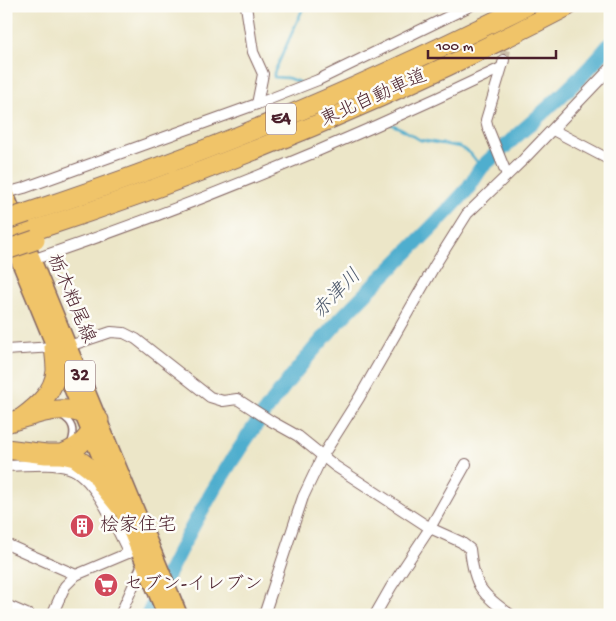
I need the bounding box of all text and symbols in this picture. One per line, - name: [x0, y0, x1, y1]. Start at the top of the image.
- scale bar: [428, 28, 556, 60]
- text: 100 m: [435, 38, 474, 56]
- street label: 東北自動車道: [317, 64, 431, 133]
- road number: E4: [266, 104, 296, 134]
- street label: 栃木粕尾線: [41, 250, 100, 347]
- water label: 赤津川: [307, 264, 367, 325]
- road number: 32: [65, 361, 95, 392]
- building icon: 桧家住宅: [69, 513, 95, 539]
- place label: 桧家住宅: [100, 514, 176, 538]
- supermarket icon: セブン-イレブン: [93, 572, 119, 598]
- place label: セブン-イレブン: [124, 574, 263, 597]

